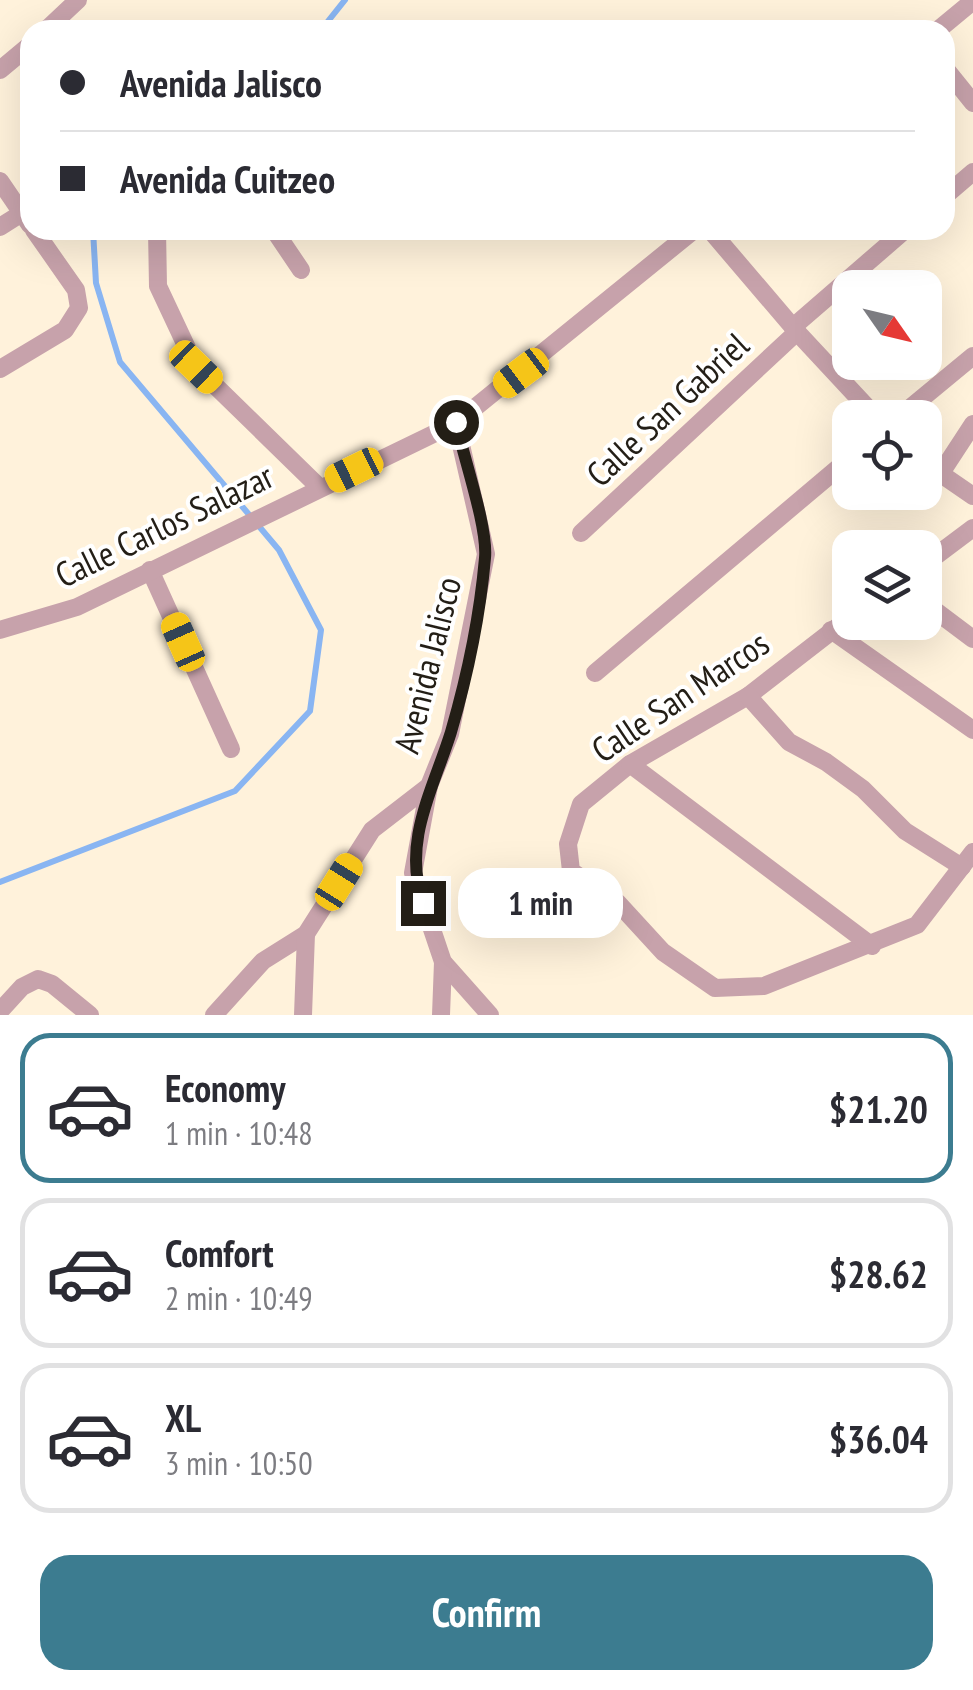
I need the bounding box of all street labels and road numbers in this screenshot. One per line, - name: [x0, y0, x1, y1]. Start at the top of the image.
- street label: Calle San Gabriel: [576, 322, 758, 496]
- street label: Calle Carlos Salazar: [48, 452, 281, 598]
- street label: Avenida Jalisco: [383, 572, 471, 758]
- street label: Calle San Marcos: [582, 620, 778, 772]

